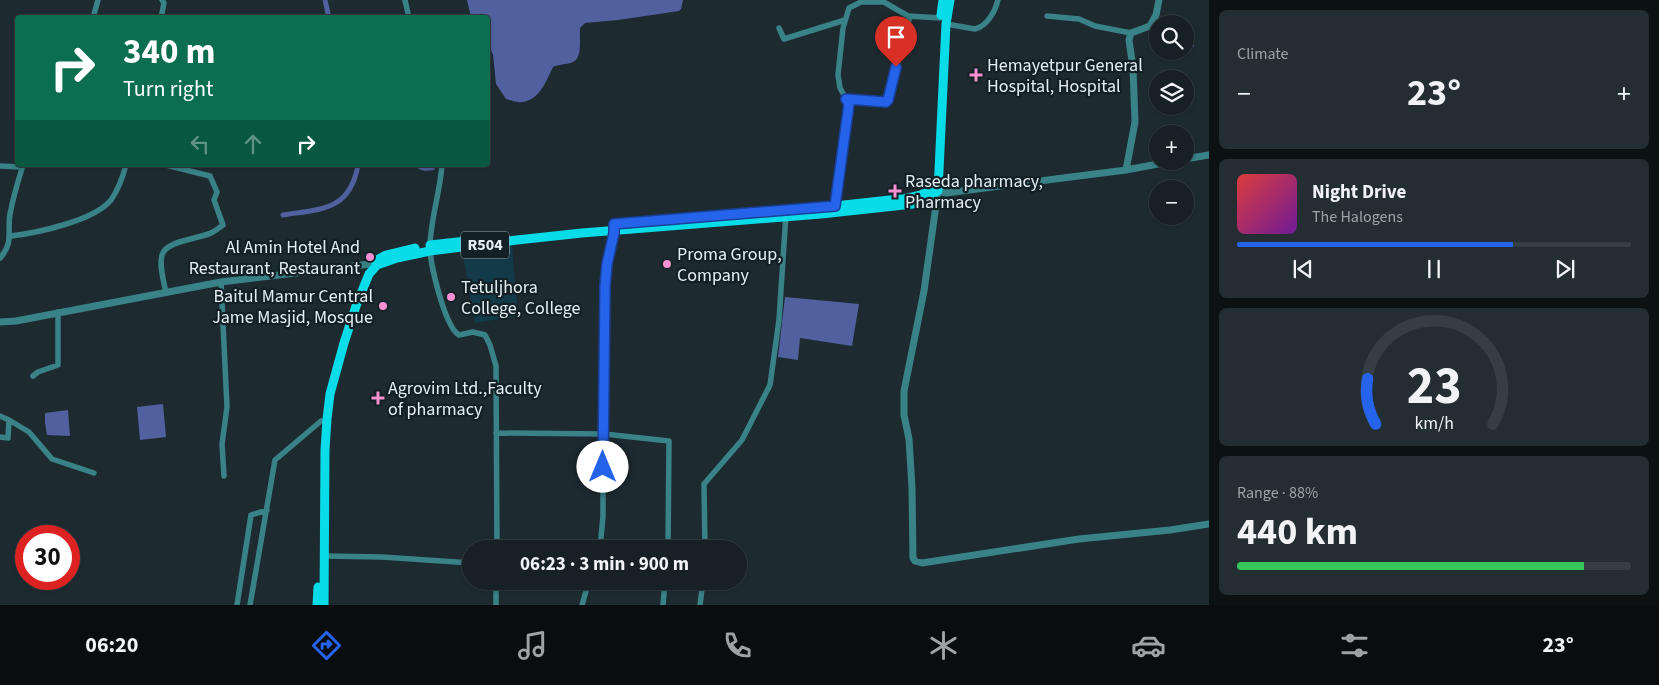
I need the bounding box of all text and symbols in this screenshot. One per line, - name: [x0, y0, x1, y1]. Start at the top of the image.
- map controls: [1149, 15, 1194, 225]
- button: search: [1149, 15, 1194, 60]
- pin: [875, 16, 917, 67]
- icon: arrive: [882, 23, 910, 51]
- text: 340 m: [123, 27, 215, 77]
- icon: right: [40, 35, 105, 100]
- text: Climate: [1237, 43, 1288, 65]
- place label: Hemayetpur General Hospital, Hospital: [987, 53, 1143, 99]
- text: 23°: [1407, 66, 1461, 120]
- marker: Hemayetpur General Hospital, Hospital: [969, 68, 983, 82]
- button: layers: [1149, 70, 1194, 115]
- text: Turn right: [123, 73, 213, 105]
- text: −: [1237, 74, 1251, 114]
- text: +: [1617, 74, 1631, 114]
- button: +: [1149, 125, 1194, 170]
- icon: left: [186, 130, 214, 158]
- icon: ahead: [239, 130, 267, 158]
- icon: right: [292, 130, 320, 158]
- place label: Raseda pharmacy, Pharmacy: [905, 169, 1043, 215]
- text: Night Drive: [1312, 179, 1406, 206]
- button: −: [1149, 180, 1194, 225]
- marker: Raseda pharmacy, Pharmacy: [889, 185, 901, 197]
- text: The Halogens: [1312, 206, 1403, 228]
- road number: R504: [461, 232, 509, 258]
- place label: Al Amin Hotel And Restaurant, Restaurant: [189, 235, 360, 281]
- place label: Proma Group, Company: [677, 242, 782, 288]
- marker: Al Amin Hotel And Restaurant, Restaurant: [364, 251, 376, 263]
- icon: previous: [1289, 255, 1317, 283]
- icon: pause: [1420, 255, 1448, 283]
- icon: next: [1551, 255, 1579, 283]
- marker: Proma Group, Company: [661, 258, 673, 270]
- place label: Tetuljhora College, College: [461, 275, 581, 321]
- place label: Baitul Mamur Central Jame Masjid, Mosque: [212, 284, 373, 330]
- marker: Tetuljhora College, College: [445, 291, 457, 303]
- marker: Baitul Mamur Central Jame Masjid, Mosque: [377, 300, 389, 312]
- text: 23: [1407, 350, 1461, 424]
- place label: Agrovim Ltd.,Faculty of pharmacy: [388, 376, 542, 422]
- marker: Agrovim Ltd.,Faculty of pharmacy: [372, 392, 384, 404]
- text: km/h: [1414, 411, 1454, 436]
- position arrow: [576, 440, 628, 492]
- text: Range · 88%: [1237, 482, 1318, 504]
- text: 440 km: [1237, 505, 1358, 559]
- speed limit sign: 30: [15, 525, 80, 590]
- text: 06:23 · 3 min · 900 m: [520, 551, 689, 578]
- icon: directions: [309, 628, 344, 663]
- icon: music: [515, 628, 550, 663]
- icon: phone: [720, 628, 755, 663]
- icon: climate: [926, 628, 961, 663]
- icon: car: [1131, 628, 1166, 663]
- icon: filters: [1337, 628, 1372, 663]
- text: 06:20: [85, 629, 138, 661]
- text: 23°: [1542, 629, 1574, 661]

